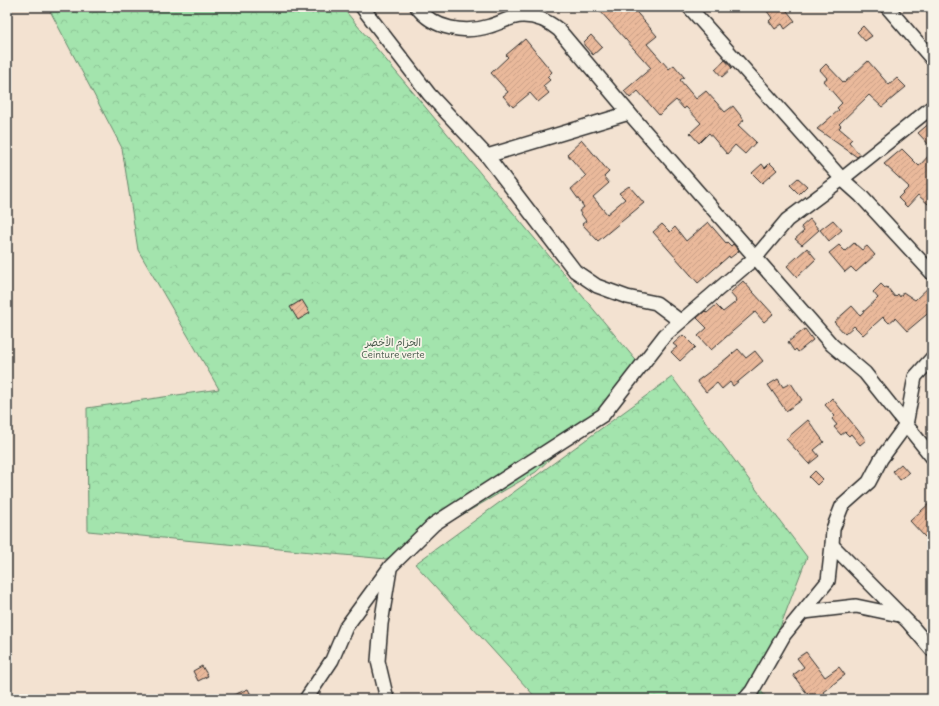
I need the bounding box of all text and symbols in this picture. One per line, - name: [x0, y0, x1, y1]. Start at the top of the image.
- park label: الحزام الأخضر Ceinture verte: [361, 336, 425, 361]

